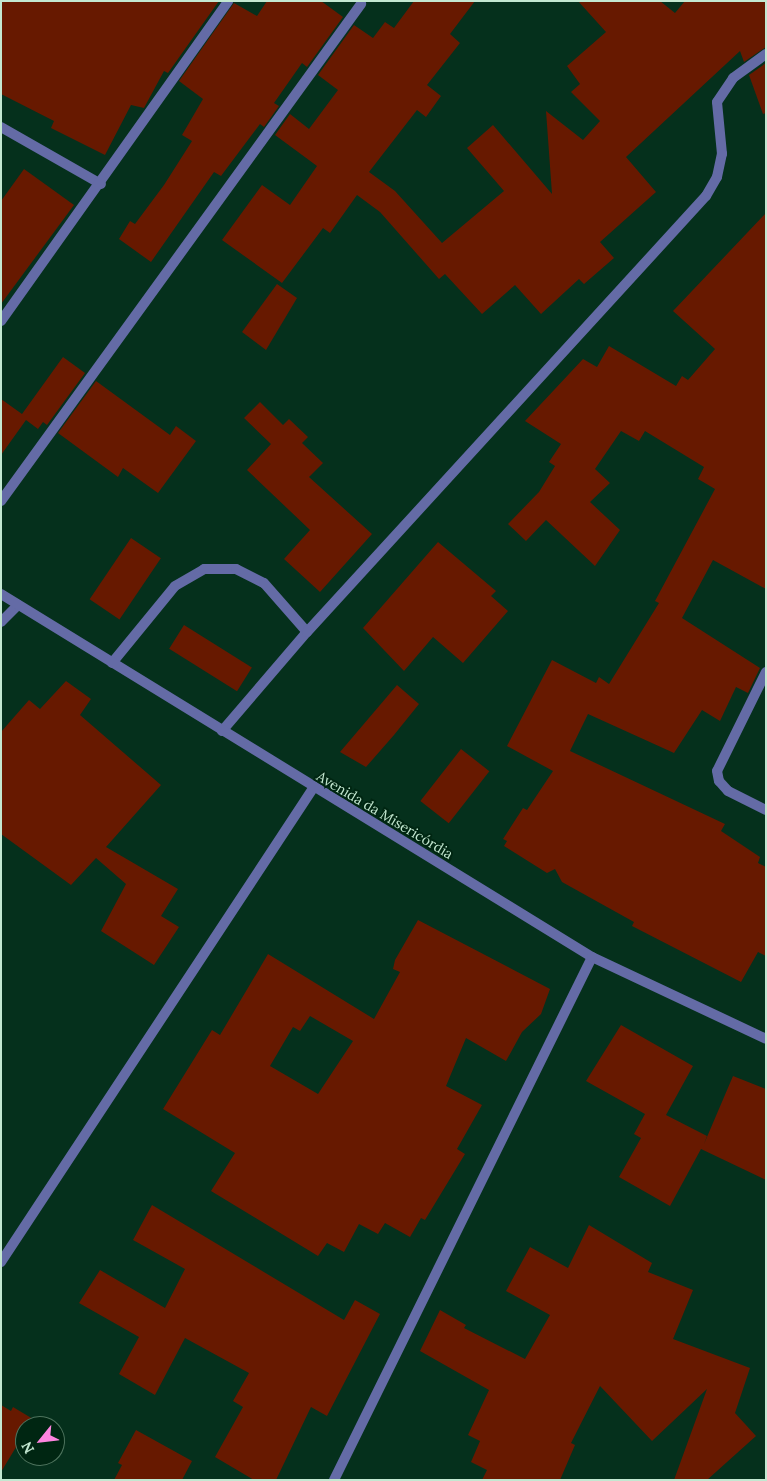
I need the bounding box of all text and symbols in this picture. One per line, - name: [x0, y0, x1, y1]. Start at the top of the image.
- street label: Avenida da Misericórdia: [314, 768, 456, 862]
- north arrow: [15, 1416, 65, 1466]
- text: N: [17, 1439, 38, 1457]

